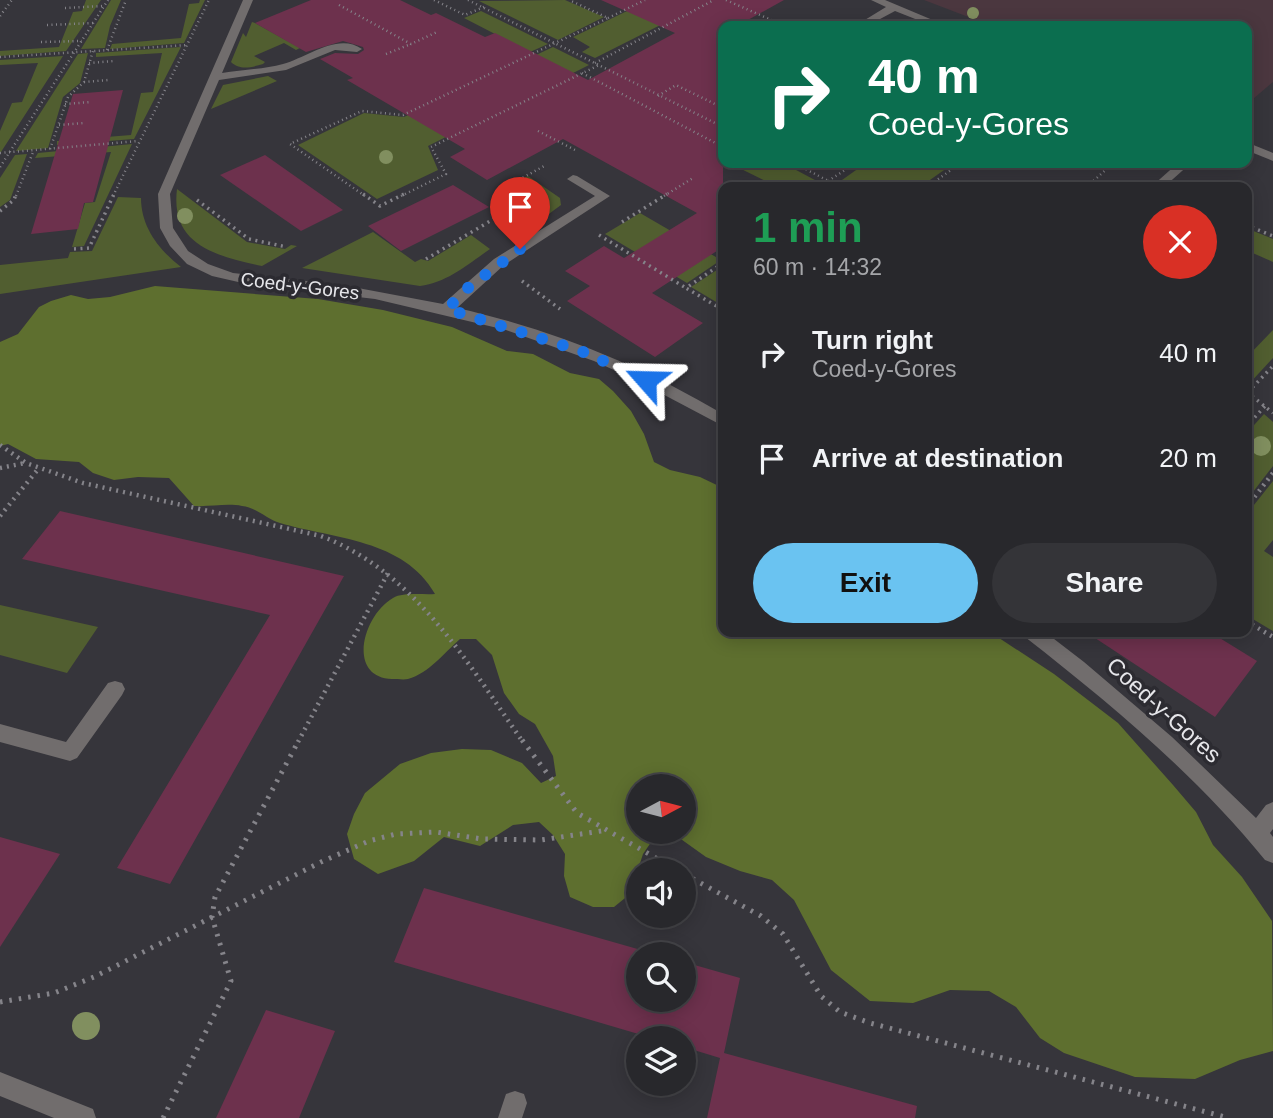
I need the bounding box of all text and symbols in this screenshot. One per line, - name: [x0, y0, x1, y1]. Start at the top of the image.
- icon: right: [753, 49, 844, 140]
- text: 40 m: [868, 49, 980, 103]
- text: Coed-y-Gores: [868, 106, 1069, 142]
- pin: [490, 177, 550, 249]
- icon: arrive: [501, 188, 539, 226]
- text: 1 min: [753, 204, 863, 251]
- button: close: [1143, 205, 1217, 279]
- text: 60 m · 14:32: [753, 254, 882, 280]
- street label: Coed-y-Gores: [240, 268, 360, 304]
- text: Turn right: [812, 325, 933, 355]
- icon: right: [753, 335, 791, 373]
- text: 40 m: [1159, 338, 1217, 368]
- position arrow: [609, 343, 683, 417]
- text: Coed-y-Gores: [812, 356, 956, 382]
- icon: arrive: [753, 440, 791, 478]
- text: Arrive at destination: [812, 443, 1063, 473]
- text: 20 m: [1159, 443, 1217, 473]
- button: Exit: [753, 543, 978, 623]
- button: Share: [992, 543, 1217, 623]
- street label: Coed-y-Gores: [1102, 652, 1226, 768]
- north arrow: [626, 774, 696, 844]
- map controls: [626, 774, 696, 1096]
- button: sound: [626, 858, 696, 928]
- button: search: [626, 942, 696, 1012]
- button: layers: [626, 1026, 696, 1096]

